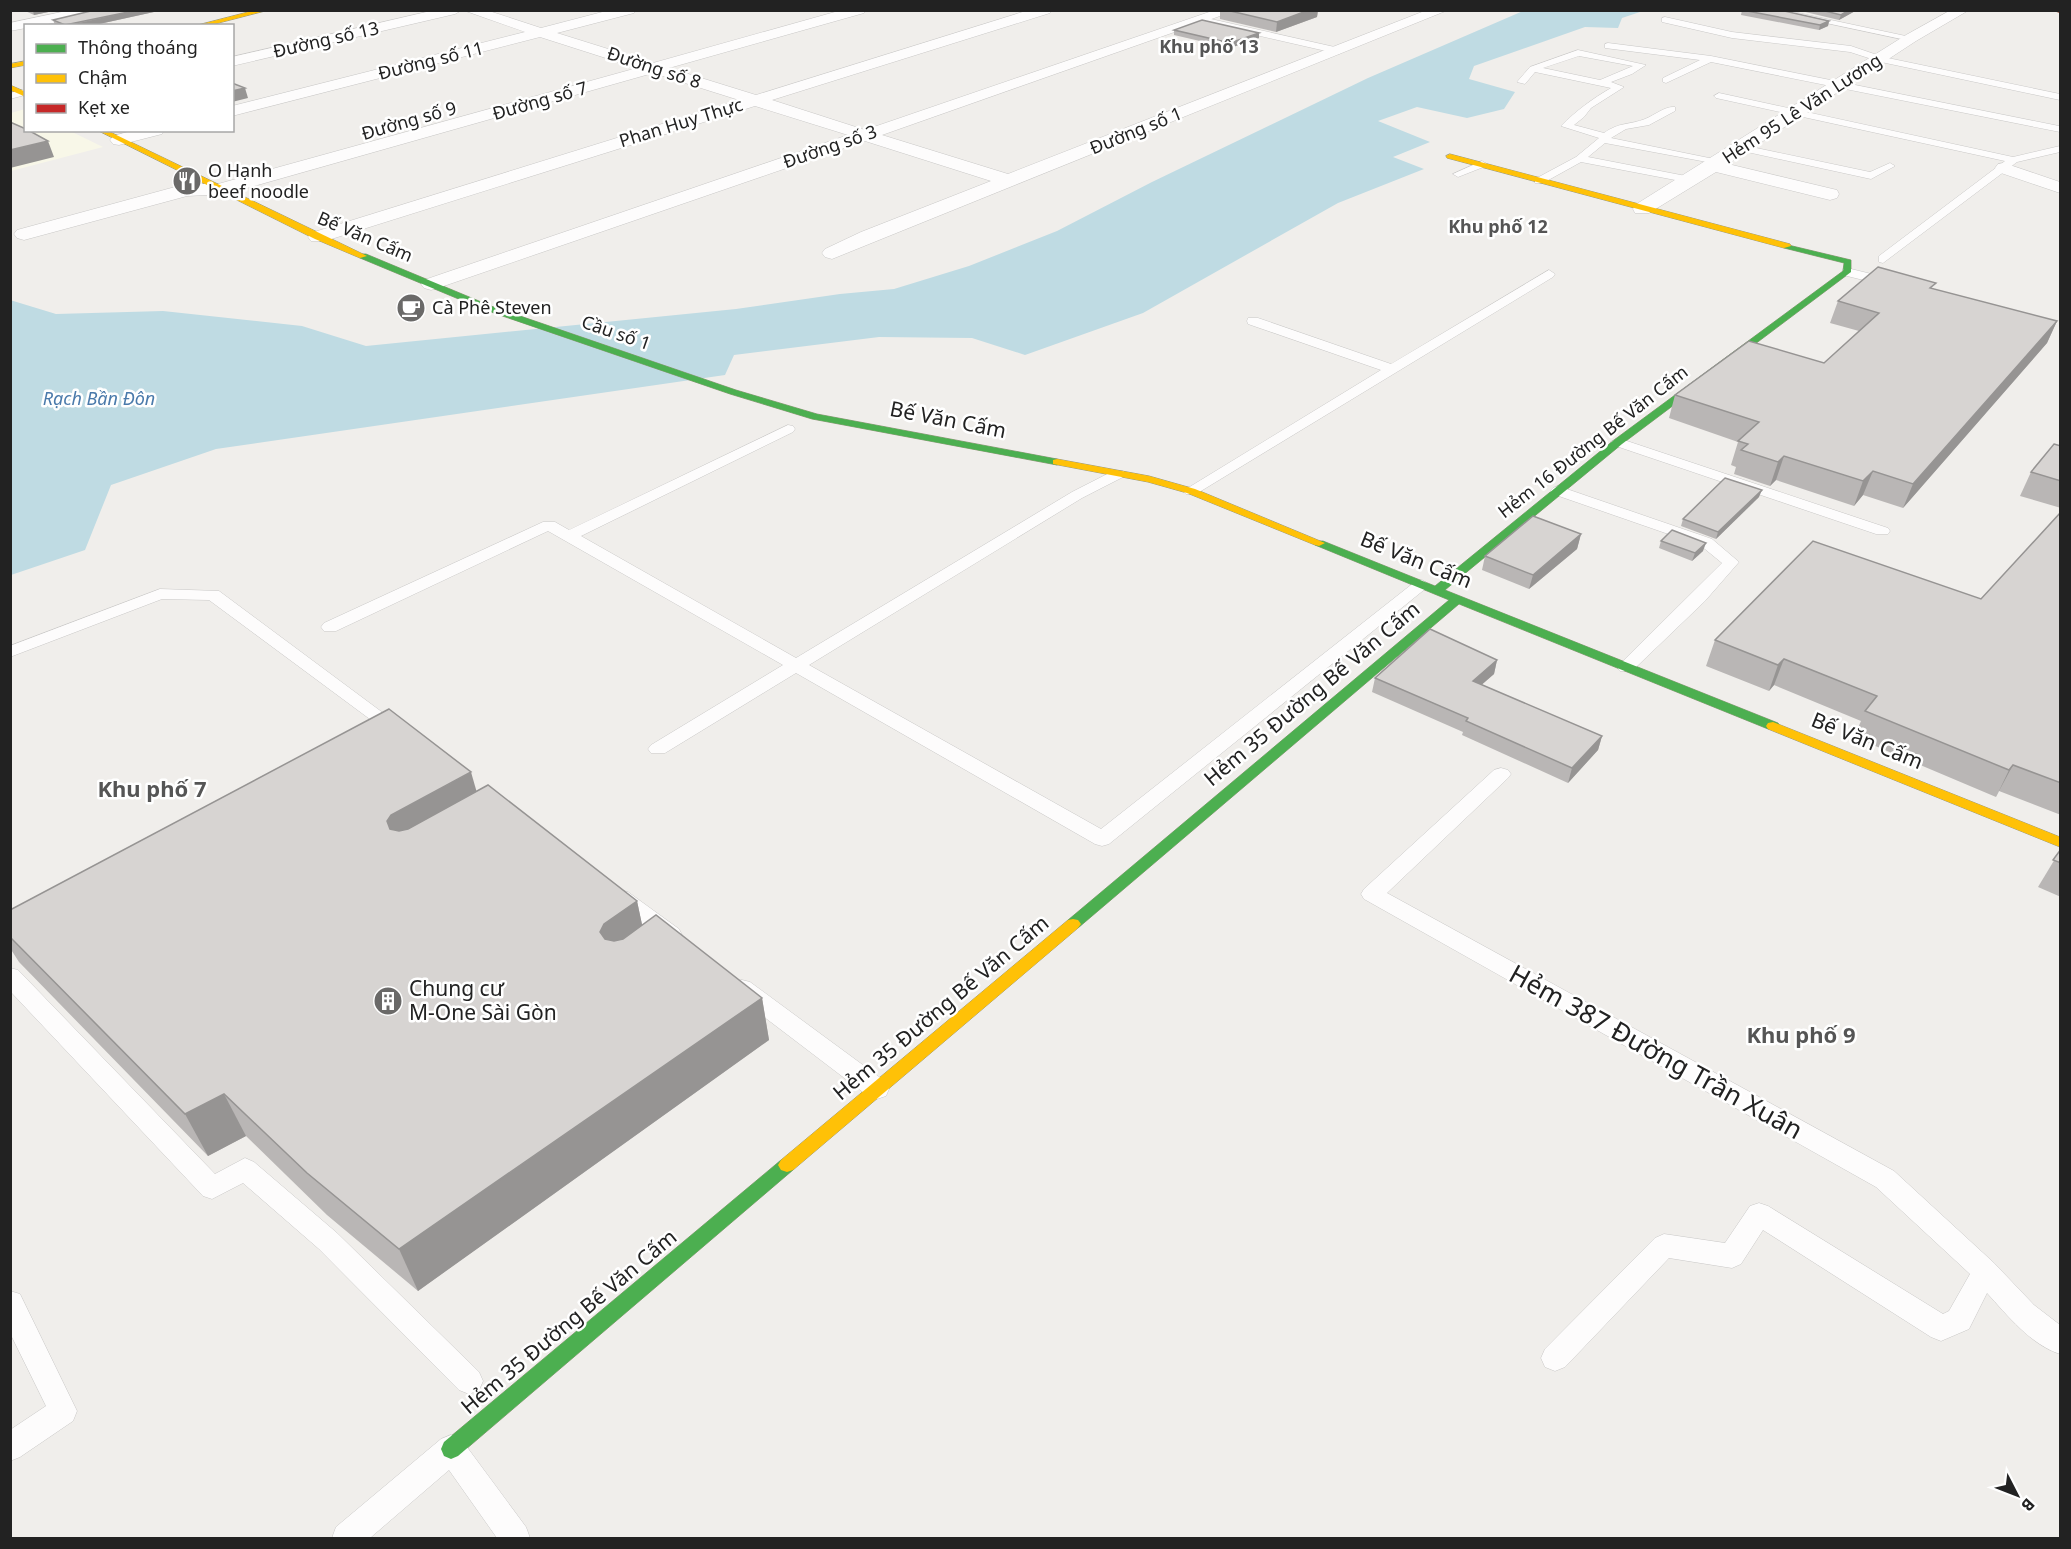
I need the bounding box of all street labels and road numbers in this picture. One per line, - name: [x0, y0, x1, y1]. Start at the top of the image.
- street label: Đường số 13: [270, 15, 381, 63]
- street label: Đường số 11: [375, 35, 486, 85]
- street label: Đường số 8: [604, 41, 704, 94]
- street label: Hẻm 95 Lê Văn Lương: [1717, 48, 1886, 169]
- street label: Đường số 7: [489, 75, 590, 125]
- street label: Phan Huy Thực: [616, 92, 746, 152]
- street label: Đường số 9: [358, 95, 459, 145]
- street label: Đường số 1: [1086, 101, 1185, 160]
- street label: Đường số 3: [780, 119, 880, 173]
- street label: Bế Văn Cấm: [314, 205, 417, 267]
- street label: Cầu số 1: [578, 309, 654, 355]
- street label: Hẻm 16 Đường Bế Văn Cấm: [1493, 360, 1692, 523]
- street label: Bế Văn Cấm: [888, 394, 1009, 444]
- street label: Bế Văn Cấm: [1356, 524, 1476, 594]
- street label: Hẻm 35 Đường Bế Văn Cấm: [1197, 595, 1425, 792]
- street label: Bế Văn Cấm: [1807, 705, 1927, 775]
- street label: Hẻm 35 Đường Bế Văn Cấm: [826, 909, 1054, 1106]
- street label: Hẻm 387 Đường Trần Xuân: [1503, 955, 1810, 1147]
- street label: Hẻm 35 Đường Bế Văn Cấm: [454, 1223, 682, 1420]

